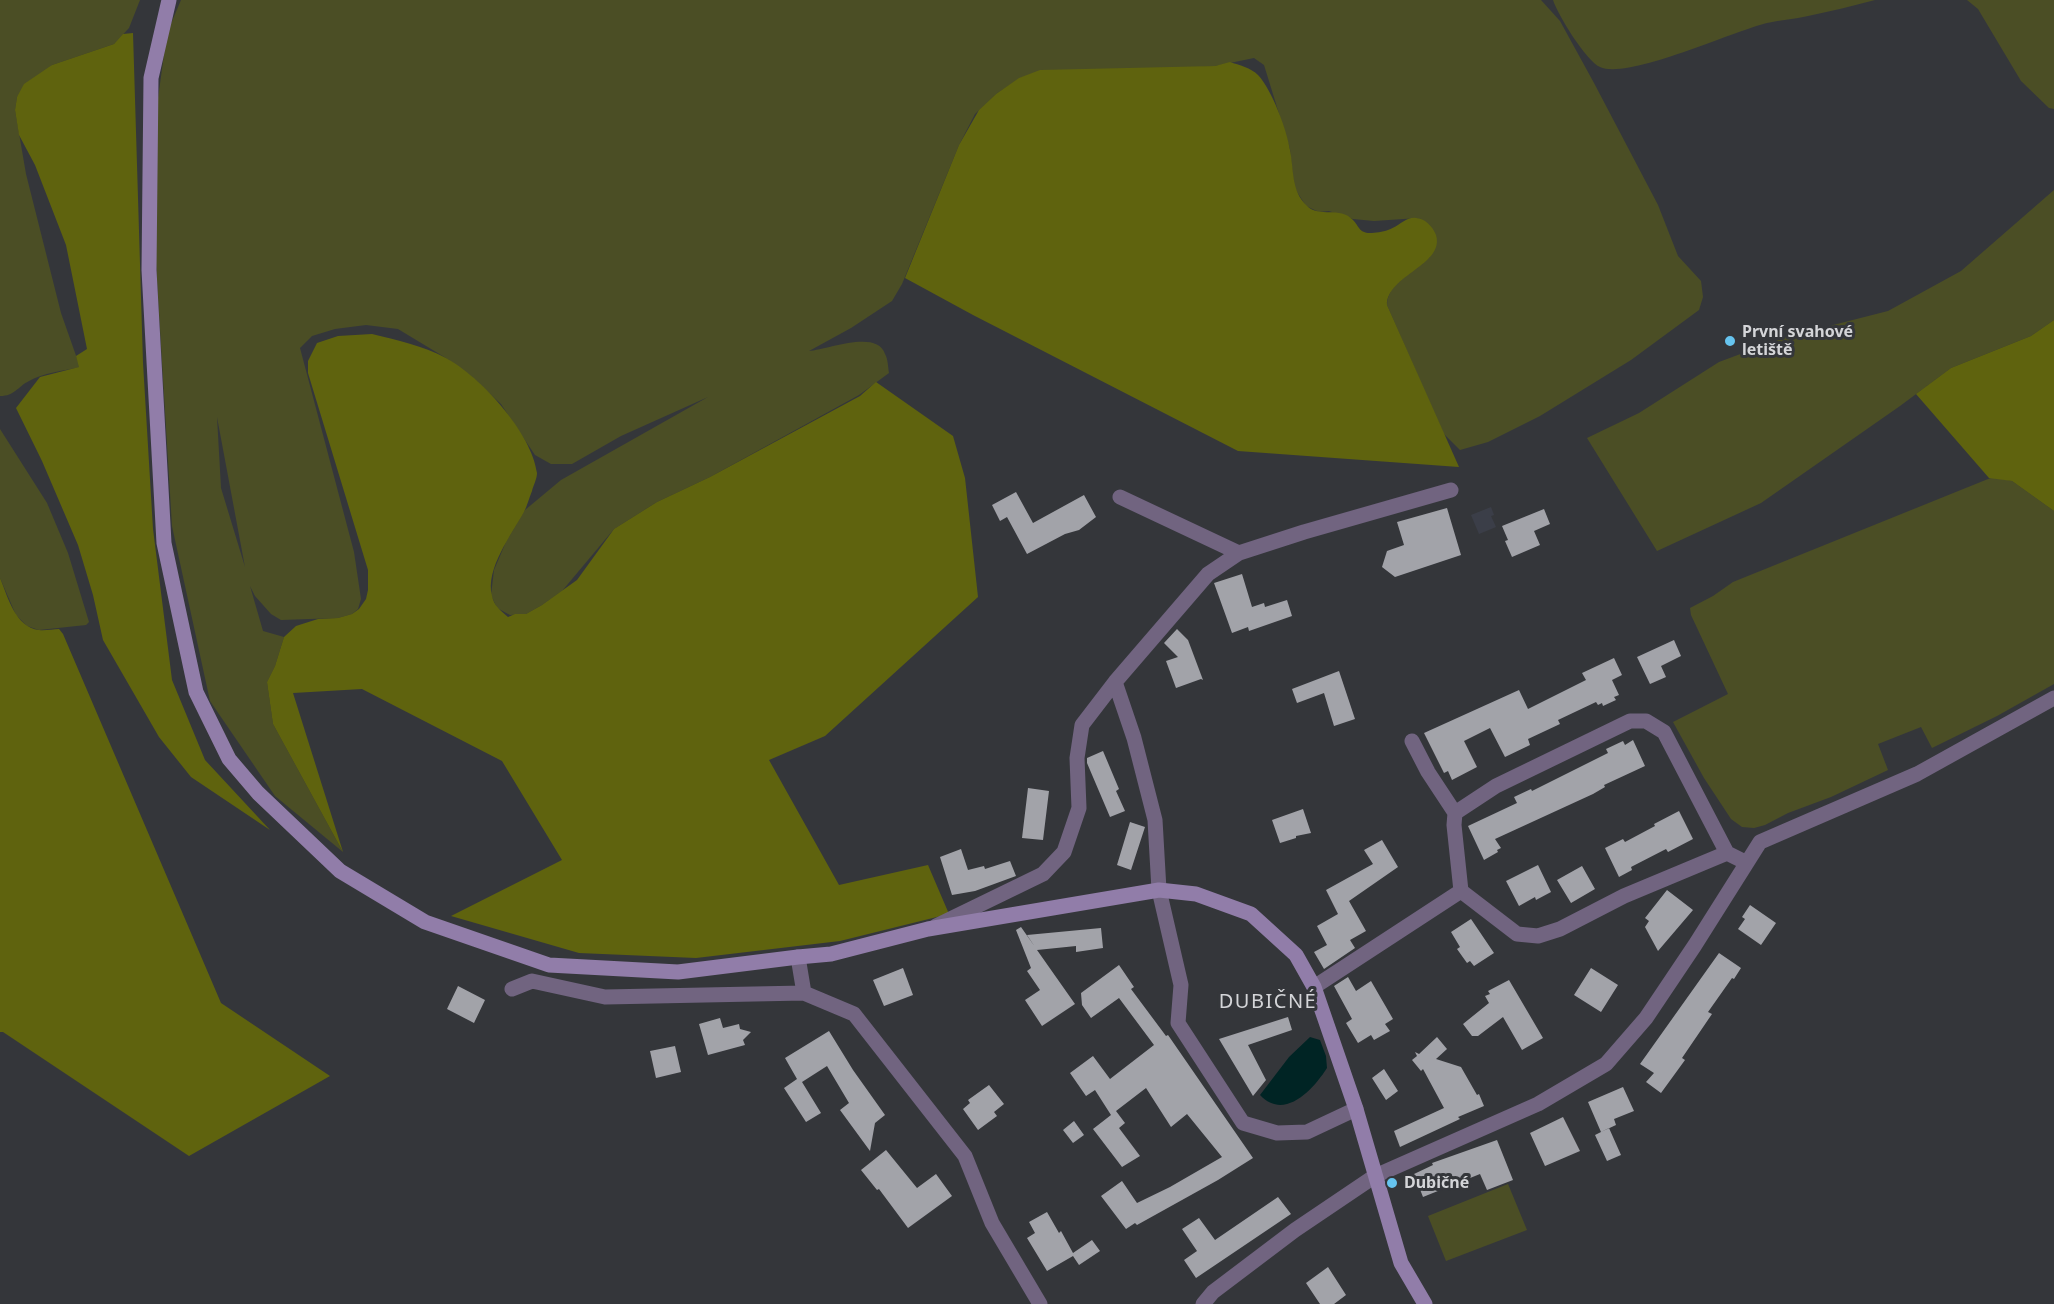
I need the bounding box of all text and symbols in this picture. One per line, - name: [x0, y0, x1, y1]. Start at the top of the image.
- place label: První svahové letiště: [1742, 322, 1853, 360]
- marker: První svahové letiště: [1723, 334, 1737, 348]
- district label: DUBIČNÉ: [1219, 990, 1317, 1014]
- place label: Dubičné: [1404, 1173, 1469, 1193]
- marker: Dubičné: [1385, 1176, 1399, 1190]

